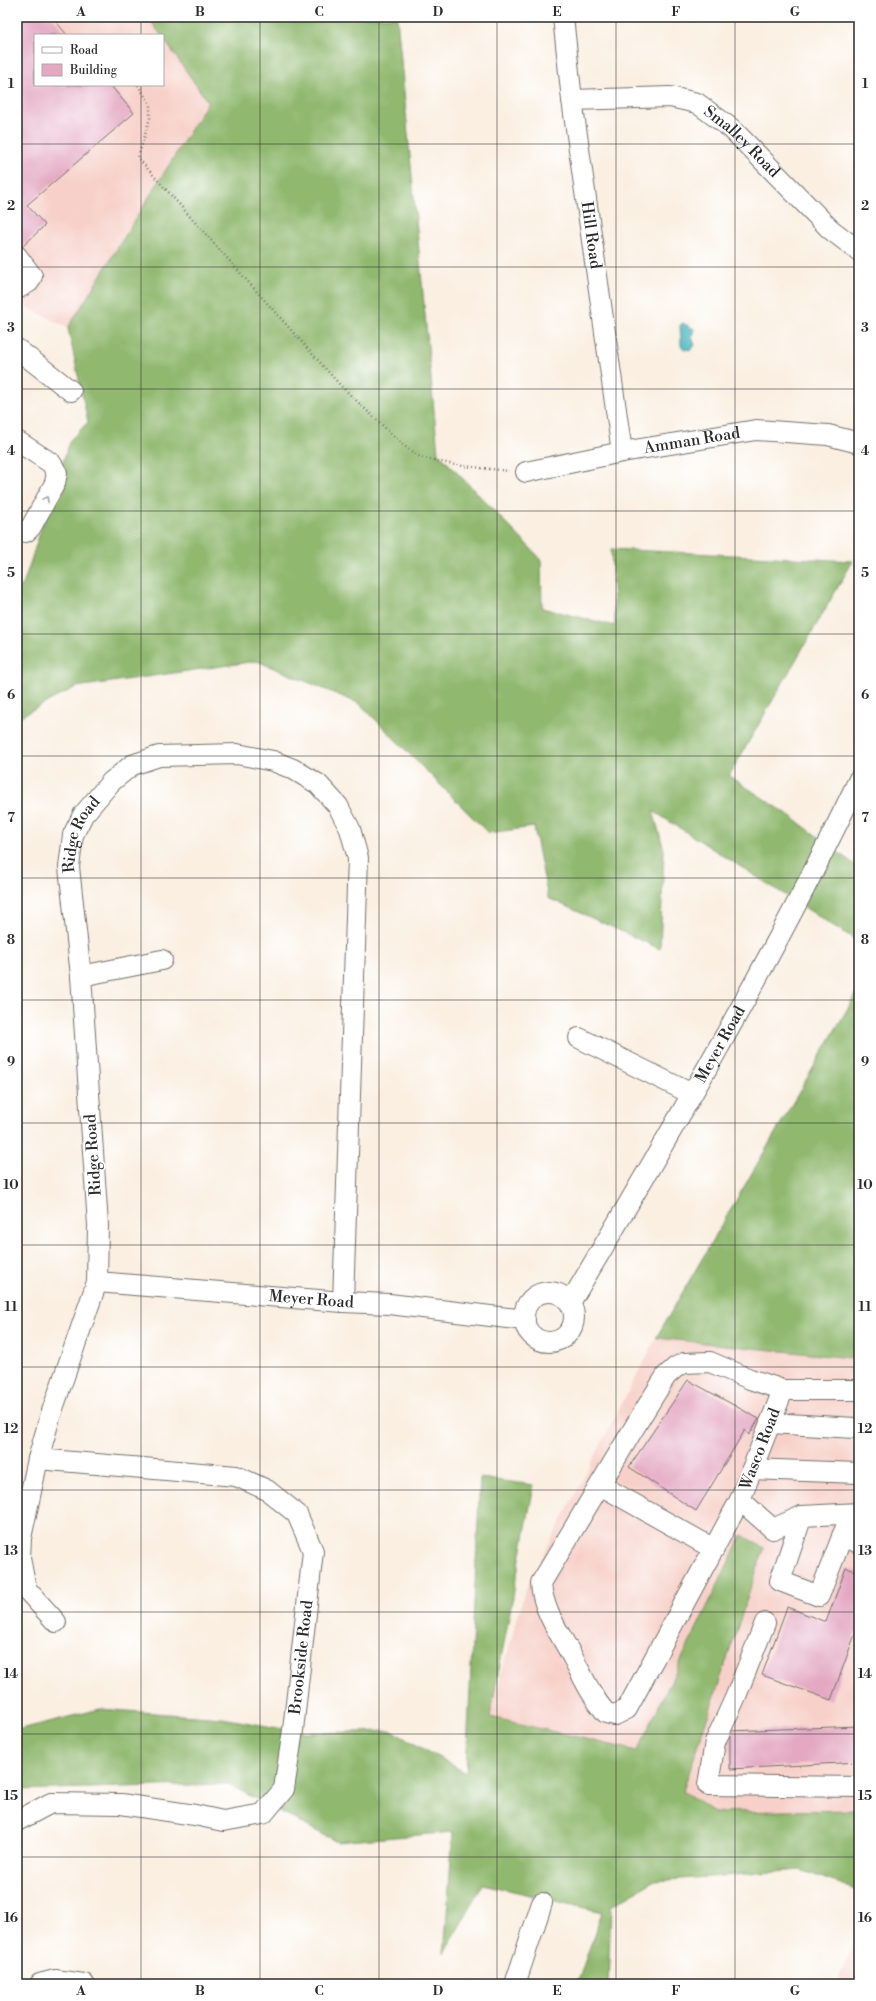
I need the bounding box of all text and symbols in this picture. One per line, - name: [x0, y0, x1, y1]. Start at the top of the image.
- text: A: [75, 4, 86, 20]
- text: B: [195, 4, 205, 20]
- text: C: [314, 4, 324, 20]
- text: D: [433, 4, 443, 20]
- text: E: [552, 4, 562, 20]
- text: F: [671, 4, 681, 20]
- text: G: [790, 4, 801, 20]
- legend: [34, 34, 164, 86]
- text: Road: [70, 43, 98, 58]
- text: Building: [69, 63, 118, 78]
- text: 1: [8, 76, 15, 92]
- text: 1: [862, 76, 869, 92]
- street label: Smalley Road: [700, 101, 784, 182]
- text: 2: [7, 198, 15, 214]
- text: 2: [861, 198, 869, 214]
- street label: Hill Road: [577, 200, 606, 270]
- text: 3: [7, 320, 15, 336]
- text: 3: [861, 320, 869, 336]
- street label: Amman Road: [641, 423, 742, 458]
- text: 4: [7, 443, 16, 459]
- text: 4: [861, 443, 870, 459]
- one-way arrow: [41, 496, 49, 503]
- text: 5: [7, 565, 15, 581]
- text: 5: [861, 565, 869, 581]
- text: 6: [7, 687, 15, 703]
- text: 6: [861, 687, 869, 703]
- street label: Ridge Road: [58, 792, 105, 874]
- text: 7: [7, 810, 15, 826]
- text: 7: [861, 810, 869, 826]
- text: 8: [7, 932, 15, 948]
- text: 8: [861, 932, 869, 948]
- street label: Meyer Road: [691, 1002, 750, 1086]
- text: 9: [7, 1054, 15, 1070]
- text: 9: [861, 1054, 869, 1070]
- street label: Ridge Road: [80, 1113, 106, 1197]
- text: 10: [3, 1177, 19, 1193]
- text: 10: [857, 1177, 873, 1193]
- street label: Meyer Road: [268, 1286, 354, 1312]
- text: 11: [5, 1299, 18, 1315]
- text: 11: [859, 1299, 872, 1315]
- street label: Wasco Road: [735, 1405, 785, 1494]
- text: 12: [4, 1421, 18, 1437]
- text: 12: [858, 1421, 872, 1437]
- text: 13: [4, 1543, 18, 1559]
- text: 13: [858, 1543, 872, 1559]
- street label: Brookside Road: [285, 1599, 317, 1717]
- text: 14: [4, 1666, 18, 1682]
- text: 14: [858, 1666, 872, 1682]
- text: 15: [4, 1788, 18, 1804]
- text: 15: [858, 1788, 872, 1804]
- text: 16: [4, 1910, 18, 1926]
- text: 16: [858, 1910, 872, 1926]
- text: A: [75, 1983, 86, 1999]
- text: B: [195, 1983, 205, 1999]
- text: C: [314, 1983, 324, 1999]
- text: D: [433, 1983, 443, 1999]
- text: E: [552, 1983, 562, 1999]
- text: F: [671, 1983, 681, 1999]
- text: G: [790, 1983, 801, 1999]

